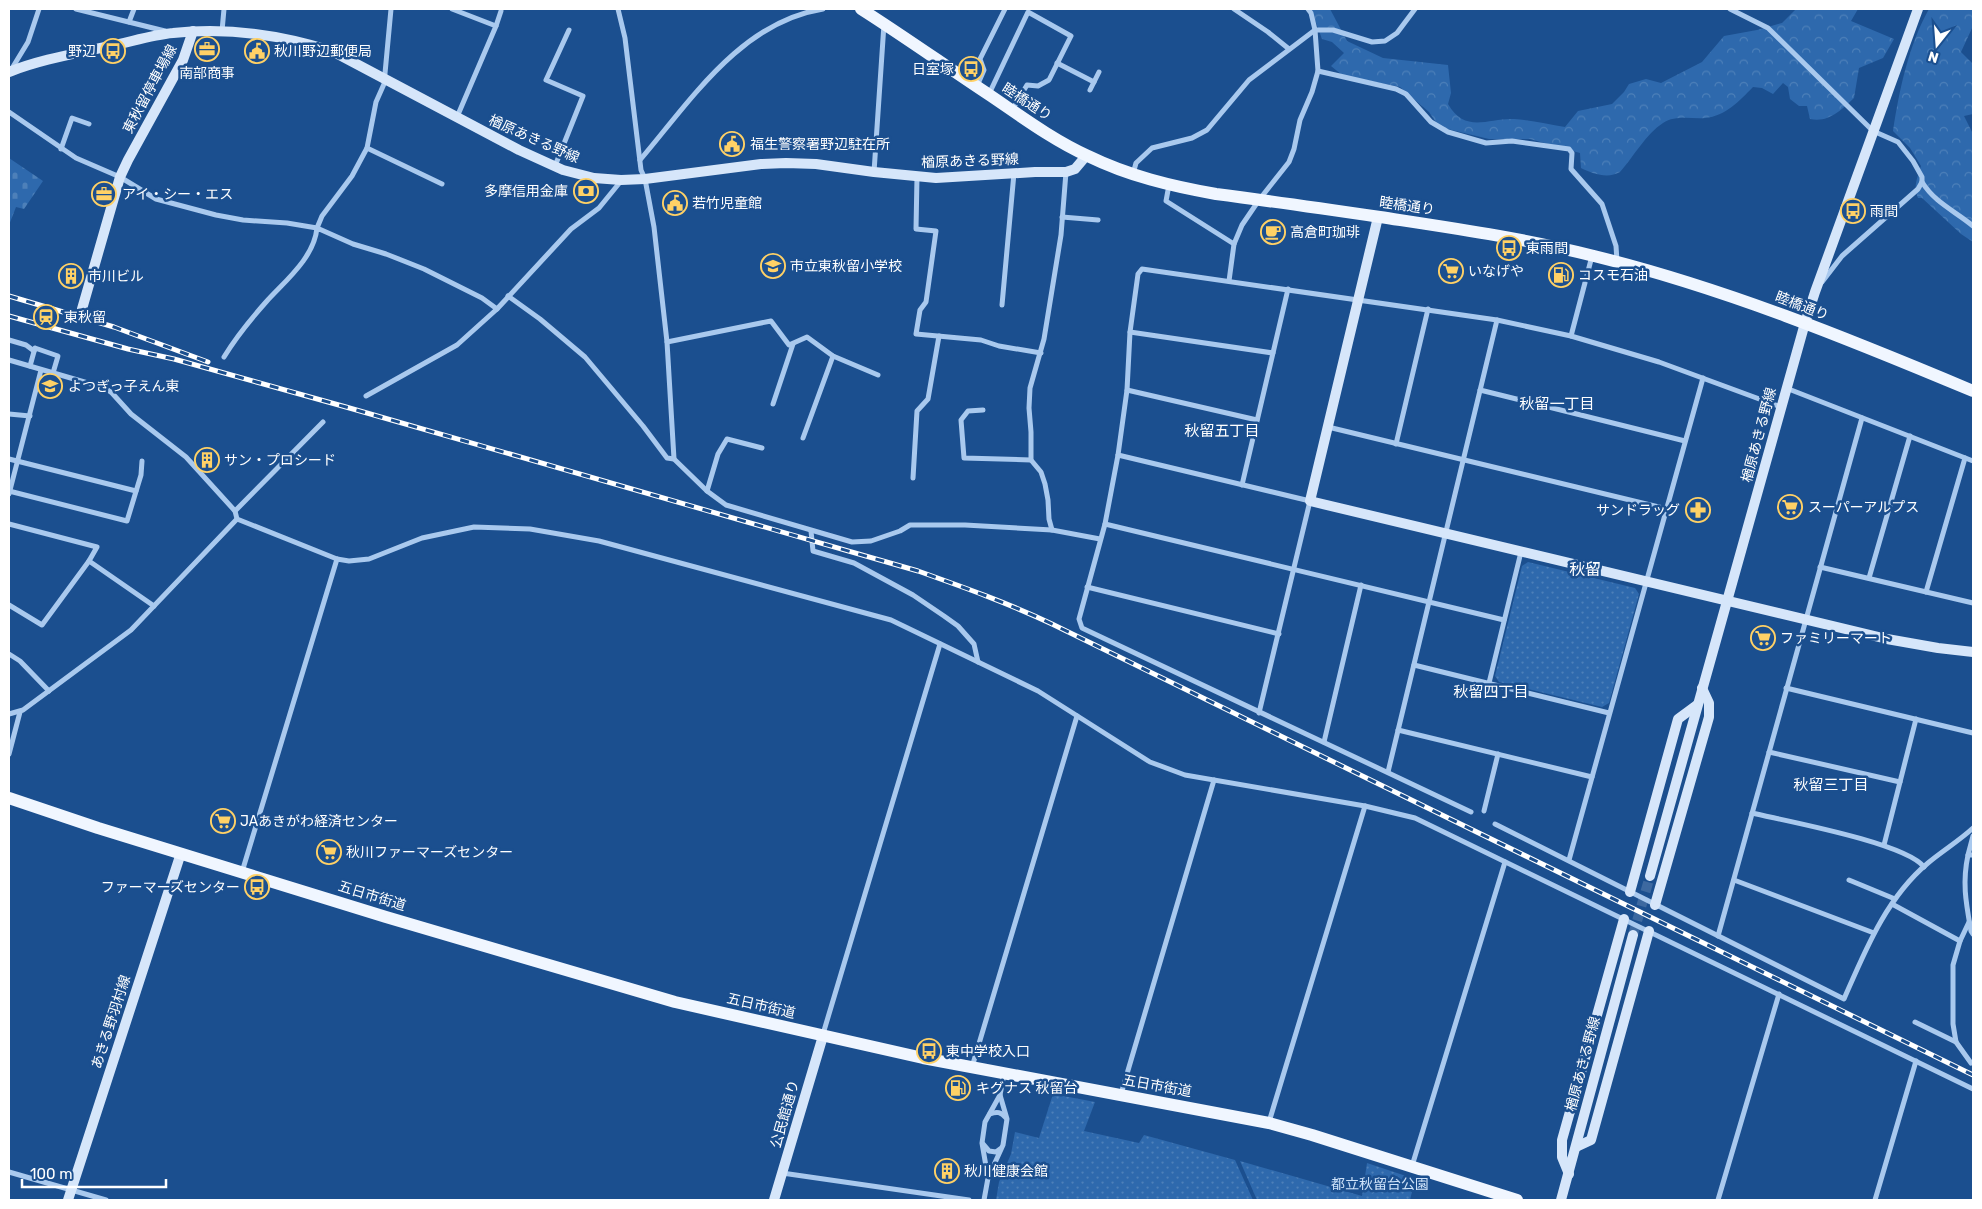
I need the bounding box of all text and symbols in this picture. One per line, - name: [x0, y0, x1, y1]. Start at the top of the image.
- north arrow: [1912, 20, 1962, 70]
- office icon: 南部商事: [194, 36, 220, 62]
- bus stop icon: 野辺: [100, 38, 126, 64]
- public building icon: 秋川野辺郵便局: [244, 38, 270, 64]
- street label: 東秋留停車場線: [119, 42, 181, 136]
- place label: 野辺: [68, 43, 96, 60]
- place label: 秋川野辺郵便局: [274, 43, 372, 60]
- text: N: [1926, 47, 1941, 67]
- bus stop icon: 日室塚: [958, 56, 984, 82]
- place label: 日室塚: [912, 61, 954, 78]
- place label: 南部商事: [179, 65, 235, 82]
- street label: 睦橋通り: [999, 80, 1055, 124]
- street label: 楢原あきる野線: [486, 111, 582, 167]
- public building icon: 福生警察署野辺駐在所: [719, 131, 745, 157]
- place label: 福生警察署野辺駐在所: [750, 136, 890, 153]
- street label: 楢原あきる野線: [921, 151, 1019, 171]
- bank icon: 多摩信用金庫: [573, 178, 599, 204]
- office icon: アイ・シー・エス: [91, 181, 117, 207]
- place label: 多摩信用金庫: [484, 183, 568, 200]
- place label: アイ・シー・エス: [122, 186, 233, 203]
- public building icon: 若竹児童館: [662, 190, 688, 216]
- street label: 睦橋通り: [1378, 194, 1436, 218]
- place label: 若竹児童館: [692, 195, 762, 212]
- bus stop icon: 雨間: [1840, 198, 1866, 224]
- place label: 雨間: [1870, 203, 1898, 220]
- cafe icon: 高倉町珈琲: [1260, 219, 1286, 245]
- place label: 高倉町珈琲: [1290, 224, 1360, 241]
- bus stop icon: 東雨間: [1496, 235, 1522, 261]
- place label: 東雨間: [1526, 240, 1568, 257]
- school or university icon: 市立東秋留小学校: [760, 253, 786, 279]
- place label: 市立東秋留小学校: [790, 258, 902, 275]
- supermarket icon: いなげや: [1438, 258, 1464, 284]
- fuel station icon: コスモ石油: [1548, 262, 1574, 288]
- building icon: 市川ビル: [58, 263, 84, 289]
- place label: いなげや: [1468, 263, 1524, 280]
- place label: コスモ石油: [1578, 267, 1648, 284]
- place label: 市川ビル: [88, 268, 144, 285]
- street label: 睦橋通り: [1773, 288, 1831, 324]
- station icon: 東秋留: [33, 304, 59, 330]
- place label: 東秋留: [64, 309, 106, 326]
- school or university icon: よつぎっ⼦えん東: [37, 373, 63, 399]
- place label: よつぎっ⼦えん東: [68, 378, 179, 395]
- street label: 楢原あきる野線: [1738, 386, 1780, 484]
- district label: 秋留一丁目: [1519, 395, 1595, 413]
- district label: 秋留五丁目: [1184, 422, 1260, 440]
- building icon: サン・プロシード: [194, 447, 220, 473]
- place label: サン・プロシード: [224, 452, 336, 469]
- supermarket icon: スーパーアルプス: [1777, 494, 1803, 520]
- pharmacy icon: サンドラッグ: [1685, 497, 1711, 523]
- place label: スーパーアルプス: [1808, 499, 1919, 516]
- place label: サンドラッグ: [1596, 502, 1680, 519]
- district label: 秋留: [1569, 560, 1601, 579]
- supermarket icon: ファミリーマート: [1750, 625, 1776, 651]
- place label: ファミリーマート: [1780, 630, 1892, 647]
- district label: 秋留四丁目: [1453, 683, 1529, 701]
- district label: 秋留三丁目: [1793, 776, 1869, 794]
- supermarket icon: JAあきがわ経済センター: [210, 808, 236, 834]
- place label: JAあきがわ経済センター: [240, 813, 398, 830]
- supermarket icon: 秋川ファーマーズセンター: [316, 839, 342, 865]
- place label: 秋川ファーマーズセンター: [346, 844, 513, 861]
- bus stop icon: ファーマーズセンター: [244, 874, 270, 900]
- street label: 五日市街道: [336, 878, 408, 914]
- place label: ファーマーズセンター: [101, 879, 240, 896]
- street label: あきる野羽村線: [88, 973, 134, 1071]
- street label: 五日市街道: [725, 990, 797, 1022]
- street label: 楢原あきる野線: [1562, 1015, 1604, 1113]
- bus stop icon: 東中学校入口: [916, 1038, 942, 1064]
- place label: 東中学校入口: [946, 1043, 1030, 1060]
- street label: 五日市街道: [1121, 1072, 1193, 1100]
- fuel station icon: キグナス 秋留台: [945, 1075, 971, 1101]
- street label: 公民館通り: [767, 1078, 803, 1150]
- place label: キグナス 秋留台: [976, 1080, 1077, 1097]
- scale bar: [22, 1156, 166, 1188]
- building icon: 秋川健康会館: [934, 1158, 960, 1184]
- place label: 秋川健康会館: [964, 1163, 1048, 1180]
- text: 100 m: [30, 1165, 72, 1183]
- park label: 都立秋留台公園: [1331, 1176, 1429, 1193]

